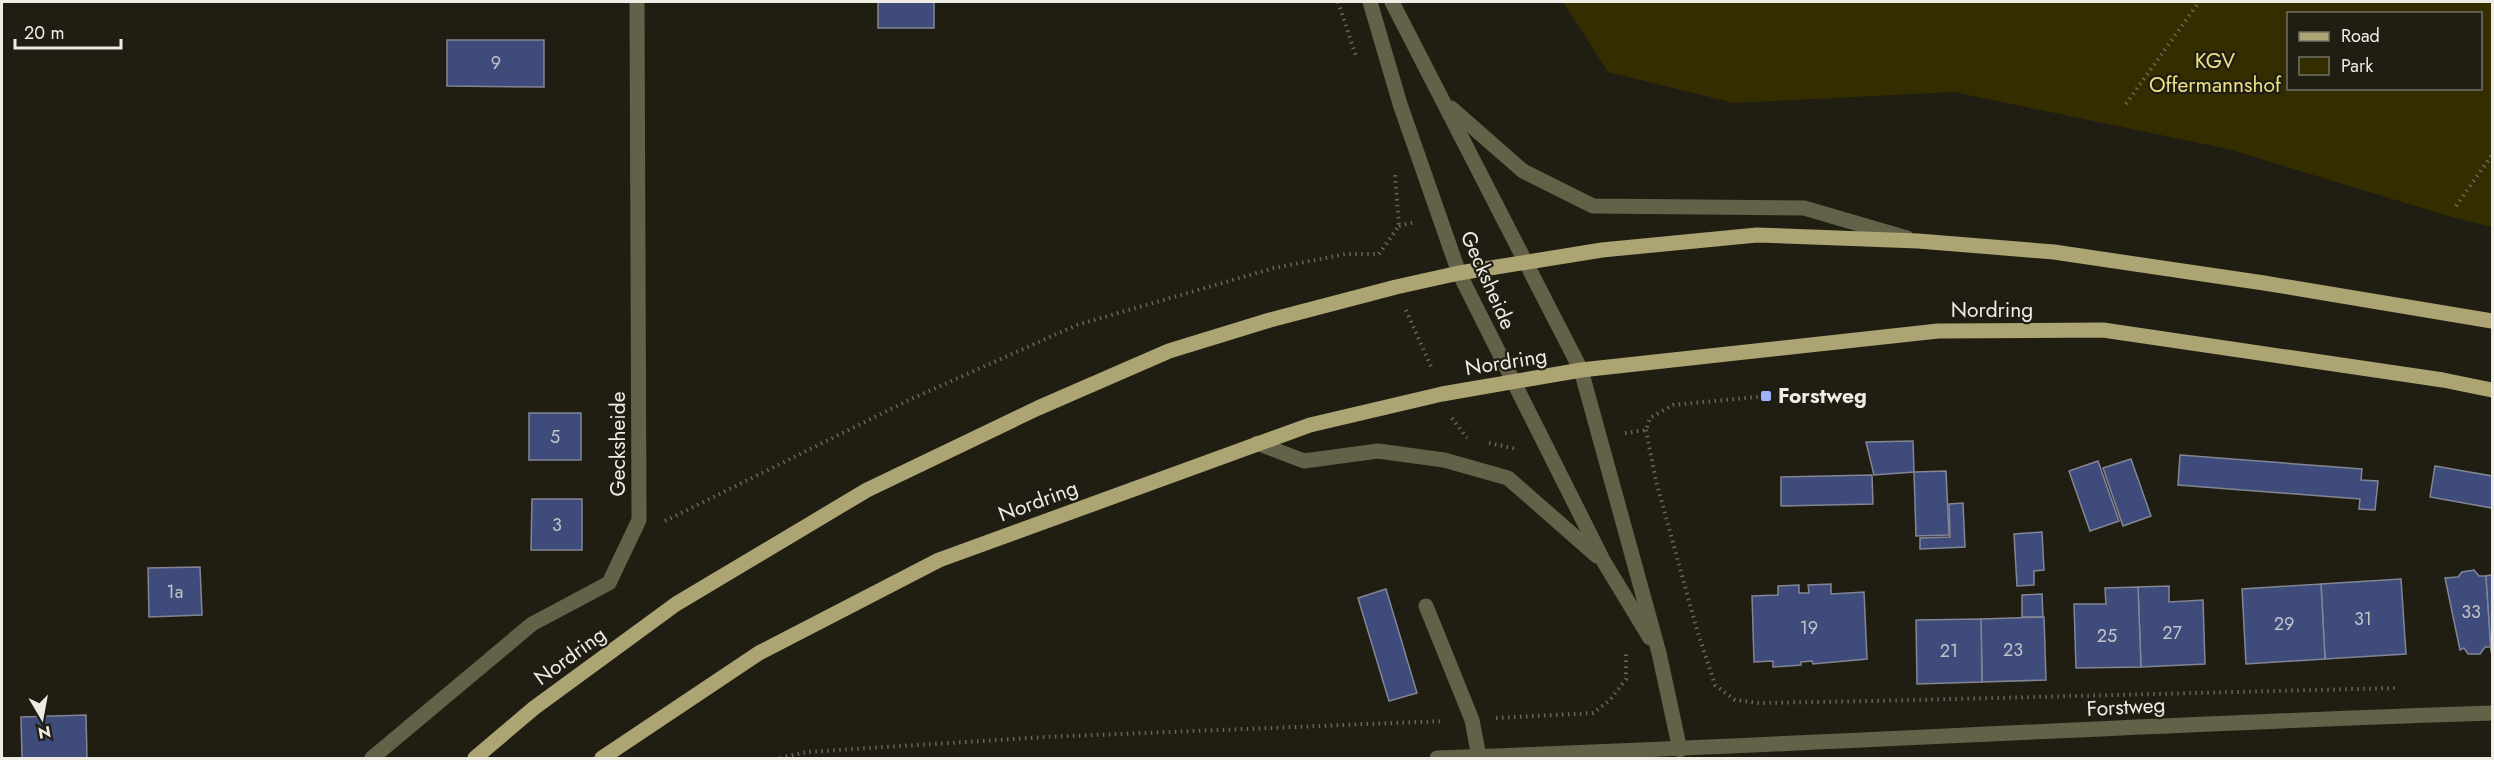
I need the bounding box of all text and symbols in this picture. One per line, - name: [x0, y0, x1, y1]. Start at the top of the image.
- scale bar: [15, 12, 122, 50]
- legend: [2287, 12, 2482, 90]
- text: 20 m: [24, 20, 64, 46]
- text: Road: [2341, 23, 2380, 49]
- park label: KGV Offermannshof: [2149, 46, 2282, 100]
- house number: 9: [491, 50, 501, 76]
- text: Park: [2341, 53, 2373, 79]
- street label: Gecksheide: [1453, 226, 1523, 334]
- street label: Nordring: [1951, 295, 2033, 325]
- street label: Nordring: [1463, 341, 1549, 383]
- place label: Forstweg: [1778, 381, 1867, 411]
- marker: Forstweg: [1759, 389, 1773, 403]
- street label: Gecksheide: [603, 391, 633, 496]
- house number: 5: [550, 424, 560, 450]
- street label: Nordring: [994, 473, 1082, 529]
- house number: 3: [552, 512, 562, 538]
- house number: 1a: [167, 579, 183, 605]
- house number: 33: [2461, 599, 2481, 625]
- house number: 31: [2354, 606, 2372, 632]
- house number: 29: [2274, 611, 2294, 637]
- house number: 19: [1800, 615, 1818, 641]
- street label: Nordring: [528, 620, 612, 692]
- house number: 27: [2162, 620, 2182, 646]
- house number: 25: [2097, 623, 2117, 649]
- house number: 23: [2003, 637, 2023, 663]
- house number: 21: [1940, 638, 1958, 664]
- north arrow: [12, 688, 72, 748]
- street label: Forstweg: [2086, 690, 2166, 724]
- text: N: [36, 720, 53, 745]

